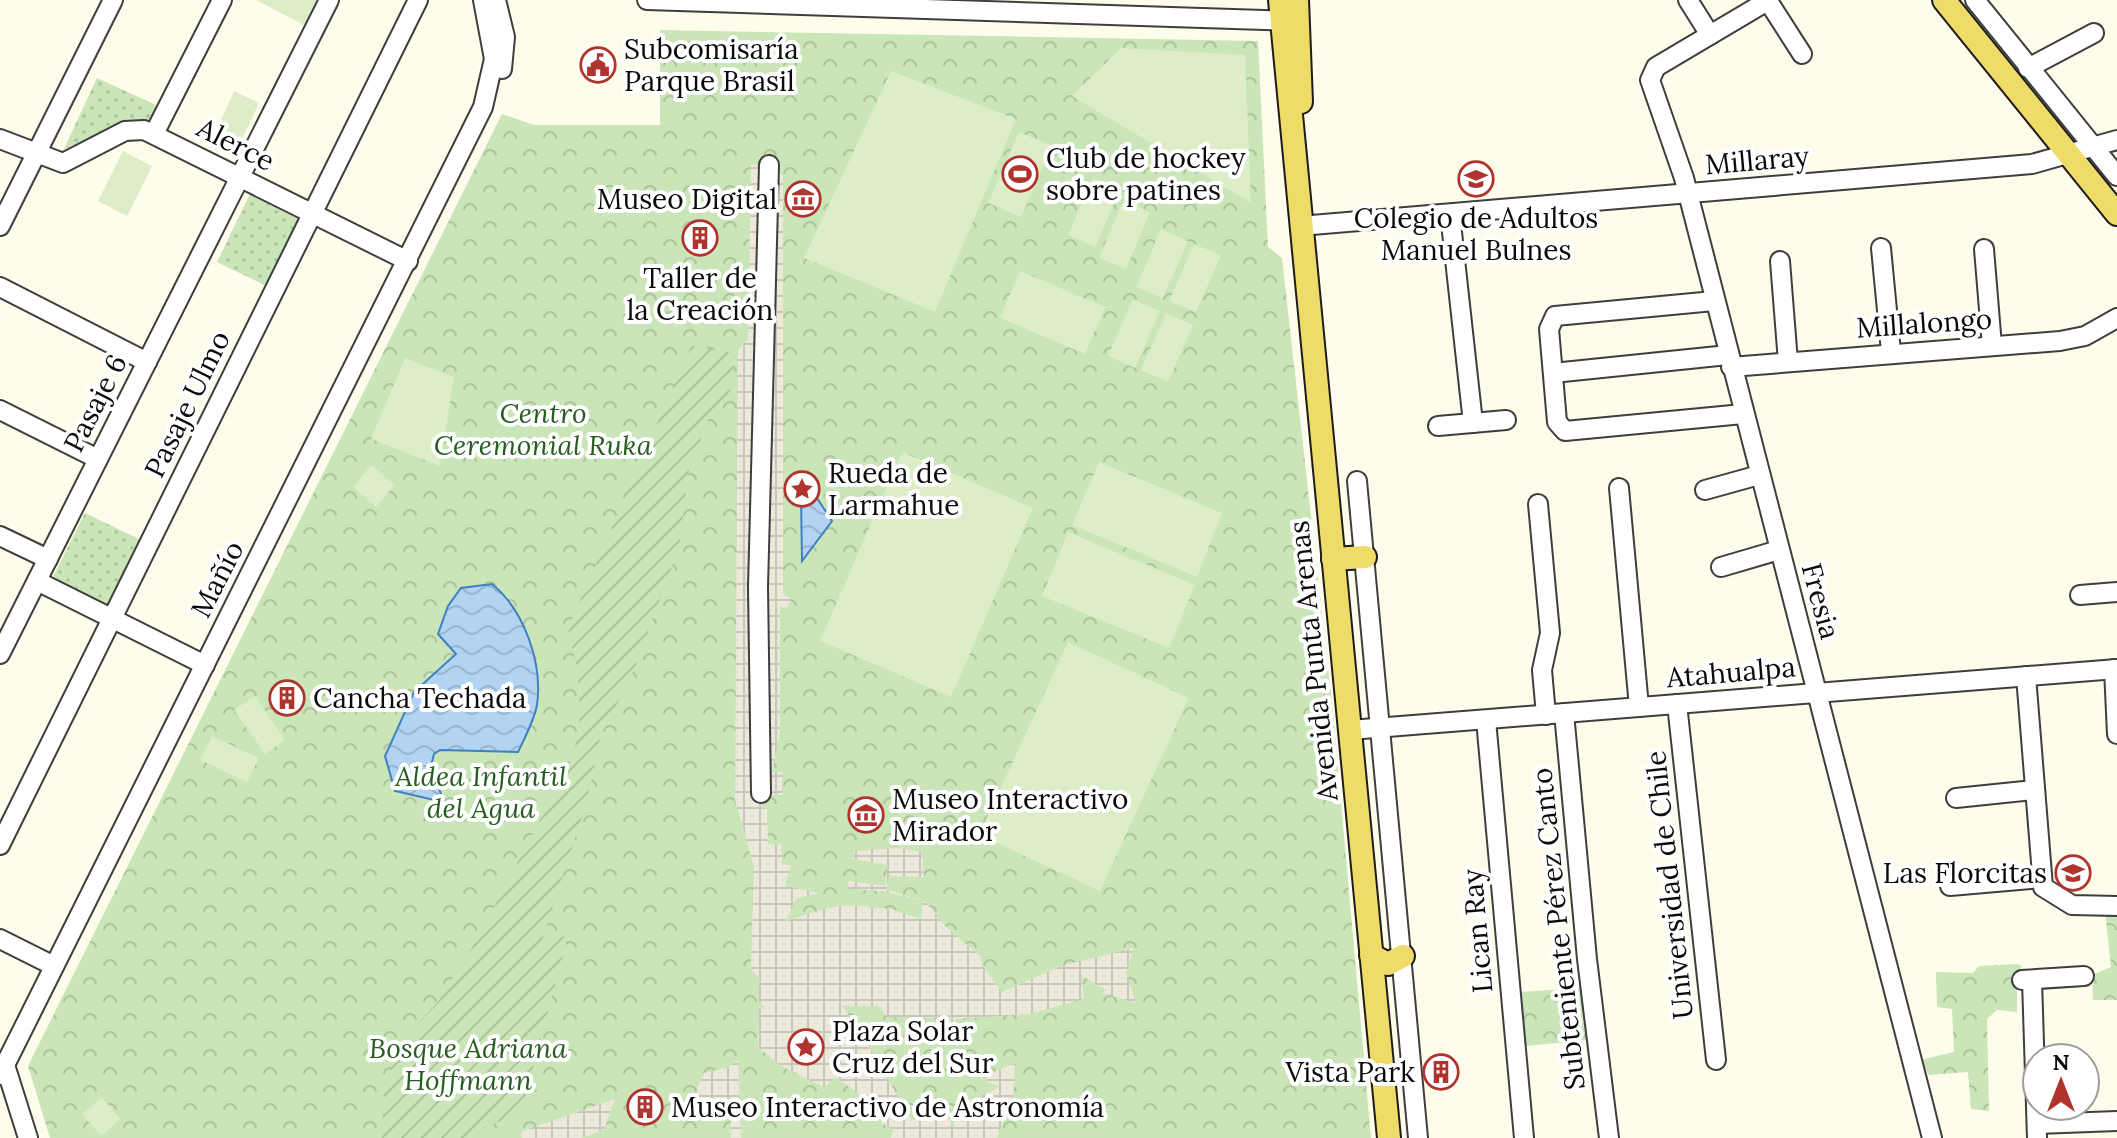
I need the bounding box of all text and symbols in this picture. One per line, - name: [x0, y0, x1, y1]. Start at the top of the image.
- place label: Subcomisaría Parque Brasil: [624, 31, 799, 99]
- public building icon: Subcomisaría Parque Brasil: [579, 46, 617, 84]
- street label: Alerce: [190, 109, 281, 179]
- street label: Millaray: [1704, 138, 1811, 182]
- place label: Club de hockey sobre patines: [1046, 140, 1246, 208]
- sports icon: Club de hockey sobre patines: [1001, 155, 1039, 193]
- school or university icon: Colegio de Adultos Manuel Bulnes: [1457, 160, 1495, 198]
- museum icon: Museo Digital: [784, 180, 822, 218]
- place label: Museo Digital: [597, 181, 777, 217]
- place label: Colegio de Adultos Manuel Bulnes: [1354, 200, 1598, 268]
- building icon: Taller de la Creación: [681, 219, 719, 257]
- place label: Taller de la Creación: [627, 260, 773, 328]
- street label: Millalongo: [1855, 300, 1993, 346]
- street label: Pasaje Ulmo: [136, 325, 238, 483]
- street label: Pasaje 6: [55, 348, 135, 458]
- park label: Centro Ceremonial Ruka: [434, 395, 653, 463]
- place label: Rueda de Larmahue: [828, 455, 960, 523]
- place icon: Rueda de Larmahue: [783, 470, 821, 508]
- street label: Avenida Punta Arenas: [1280, 519, 1346, 804]
- street label: Mañío: [182, 535, 252, 623]
- street label: Fresia: [1794, 559, 1848, 643]
- street label: Atahualpa: [1664, 648, 1797, 696]
- building icon: Cancha Techada: [268, 679, 306, 717]
- place label: Cancha Techada: [313, 680, 526, 716]
- street label: Universidad de Chile: [1637, 749, 1701, 1021]
- park label: Aldea Infantil del Agua: [394, 758, 567, 826]
- street label: Subteniente Pérez Canto: [1523, 766, 1593, 1092]
- place label: Museo Interactivo Mirador: [892, 781, 1128, 849]
- museum icon: Museo Interactivo Mirador: [847, 796, 885, 834]
- school or university icon: Las Florcitas: [2054, 854, 2092, 892]
- place label: Las Florcitas: [1883, 855, 2047, 891]
- street label: Lican Ray: [1454, 867, 1500, 994]
- place label: Plaza Solar Cruz del Sur: [832, 1013, 994, 1081]
- place icon: Plaza Solar Cruz del Sur: [787, 1028, 825, 1066]
- park label: Bosque Adriana Hoffmann: [369, 1030, 568, 1098]
- north arrow: [2021, 1042, 2101, 1122]
- text: N: [2052, 1048, 2070, 1076]
- building icon: Vista Park: [1422, 1053, 1460, 1091]
- place label: Vista Park: [1284, 1054, 1415, 1090]
- building icon: Museo Interactivo de Astronomía: [626, 1088, 664, 1126]
- place label: Museo Interactivo de Astronomía: [671, 1089, 1104, 1125]

